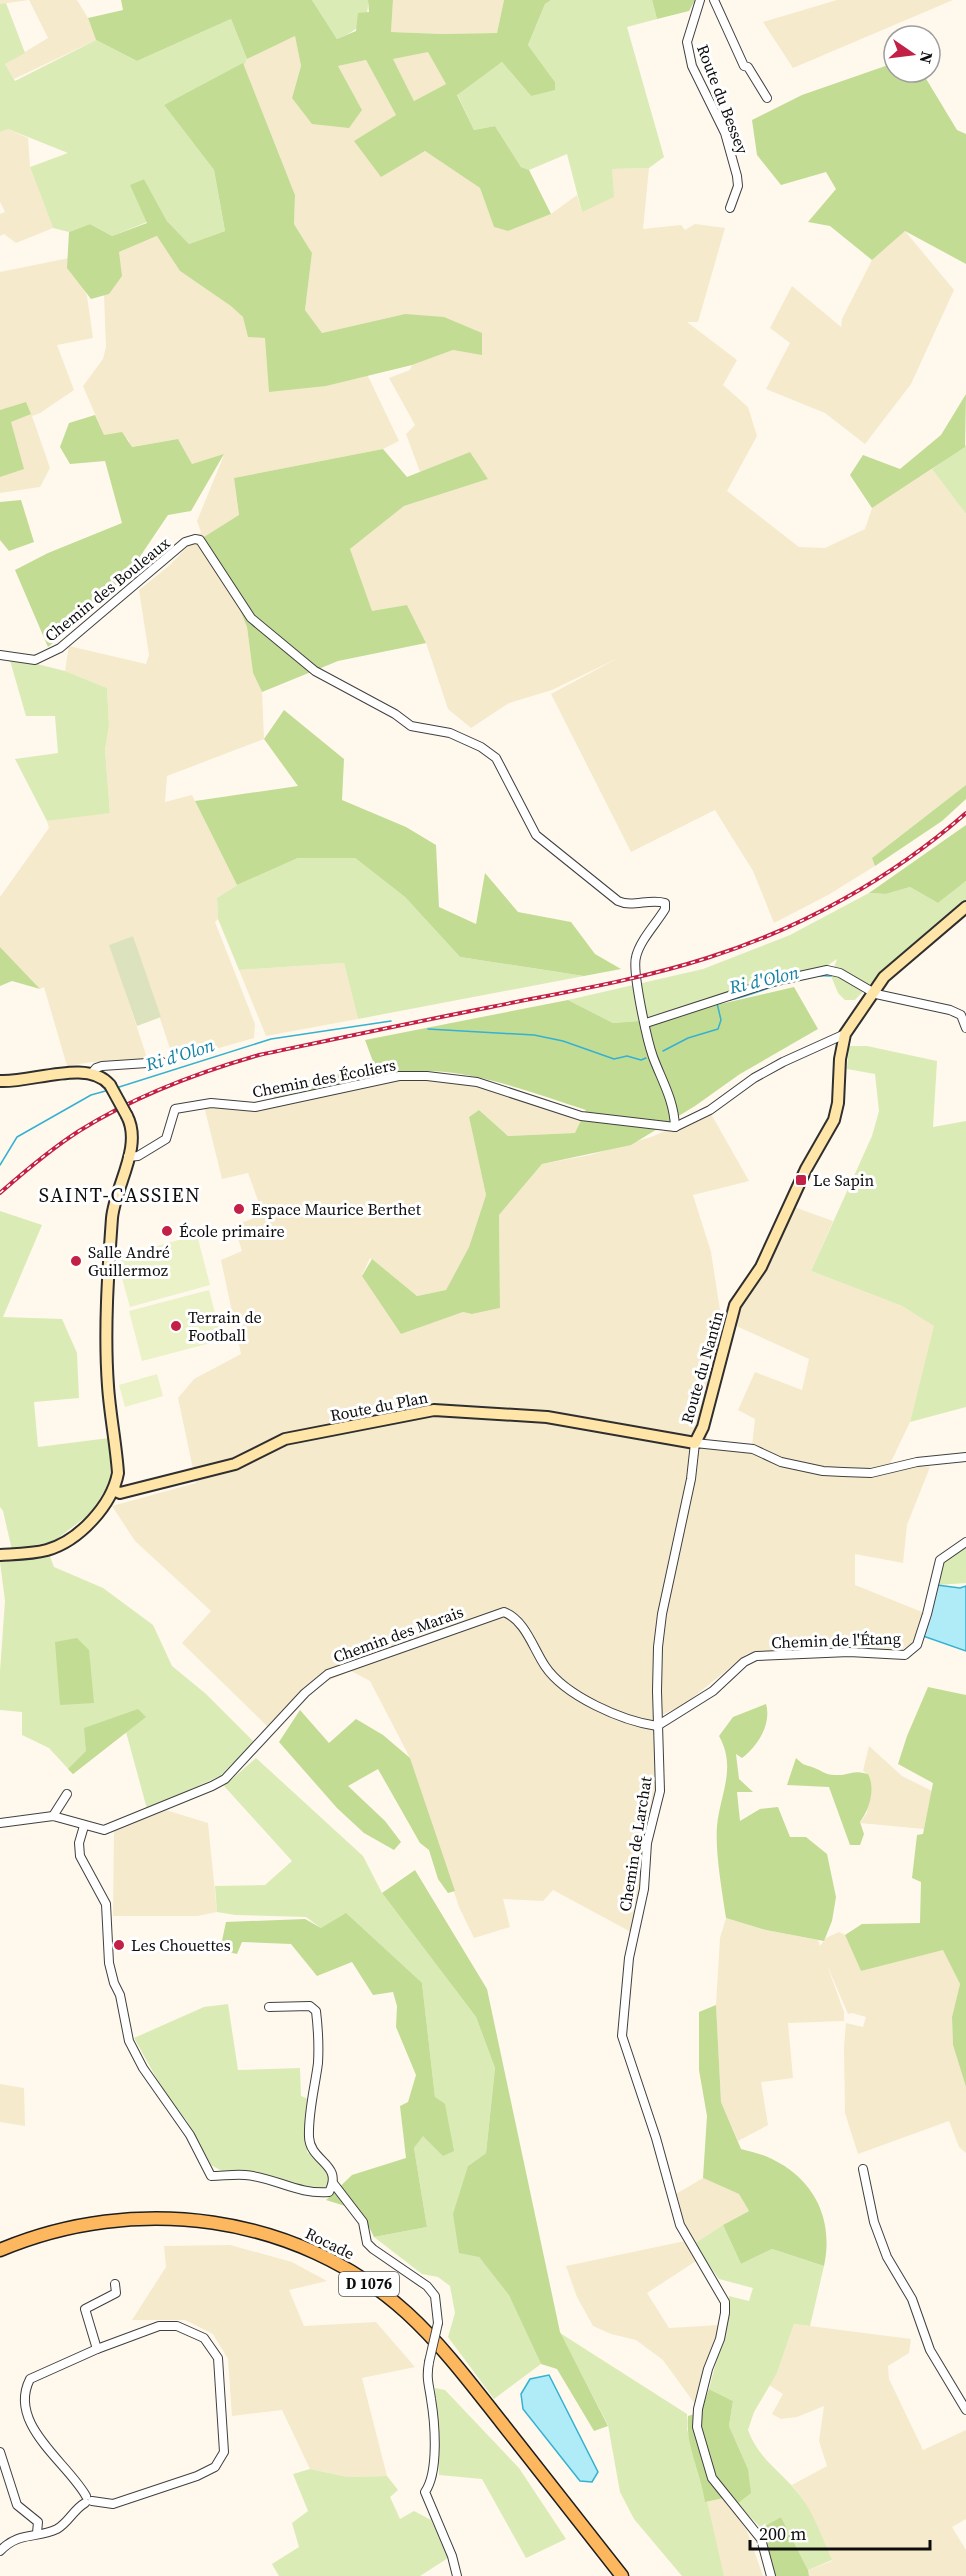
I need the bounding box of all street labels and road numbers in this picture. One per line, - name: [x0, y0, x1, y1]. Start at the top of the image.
- street label: Route du Bessey: [692, 41, 754, 158]
- street label: Chemin des Bouleaux: [40, 531, 175, 646]
- street label: Chemin des Écoliers: [250, 1053, 398, 1103]
- street label: Route du Nantin: [675, 1308, 729, 1426]
- street label: Route du Plan: [328, 1386, 430, 1426]
- street label: Chemin des Marais: [330, 1600, 466, 1668]
- street label: Chemin de l'Étang: [771, 1627, 901, 1653]
- street label: Chemin de Larchat: [613, 1774, 657, 1913]
- street label: Rocade: [302, 2222, 358, 2264]
- road number: D 1076: [339, 2272, 399, 2296]

